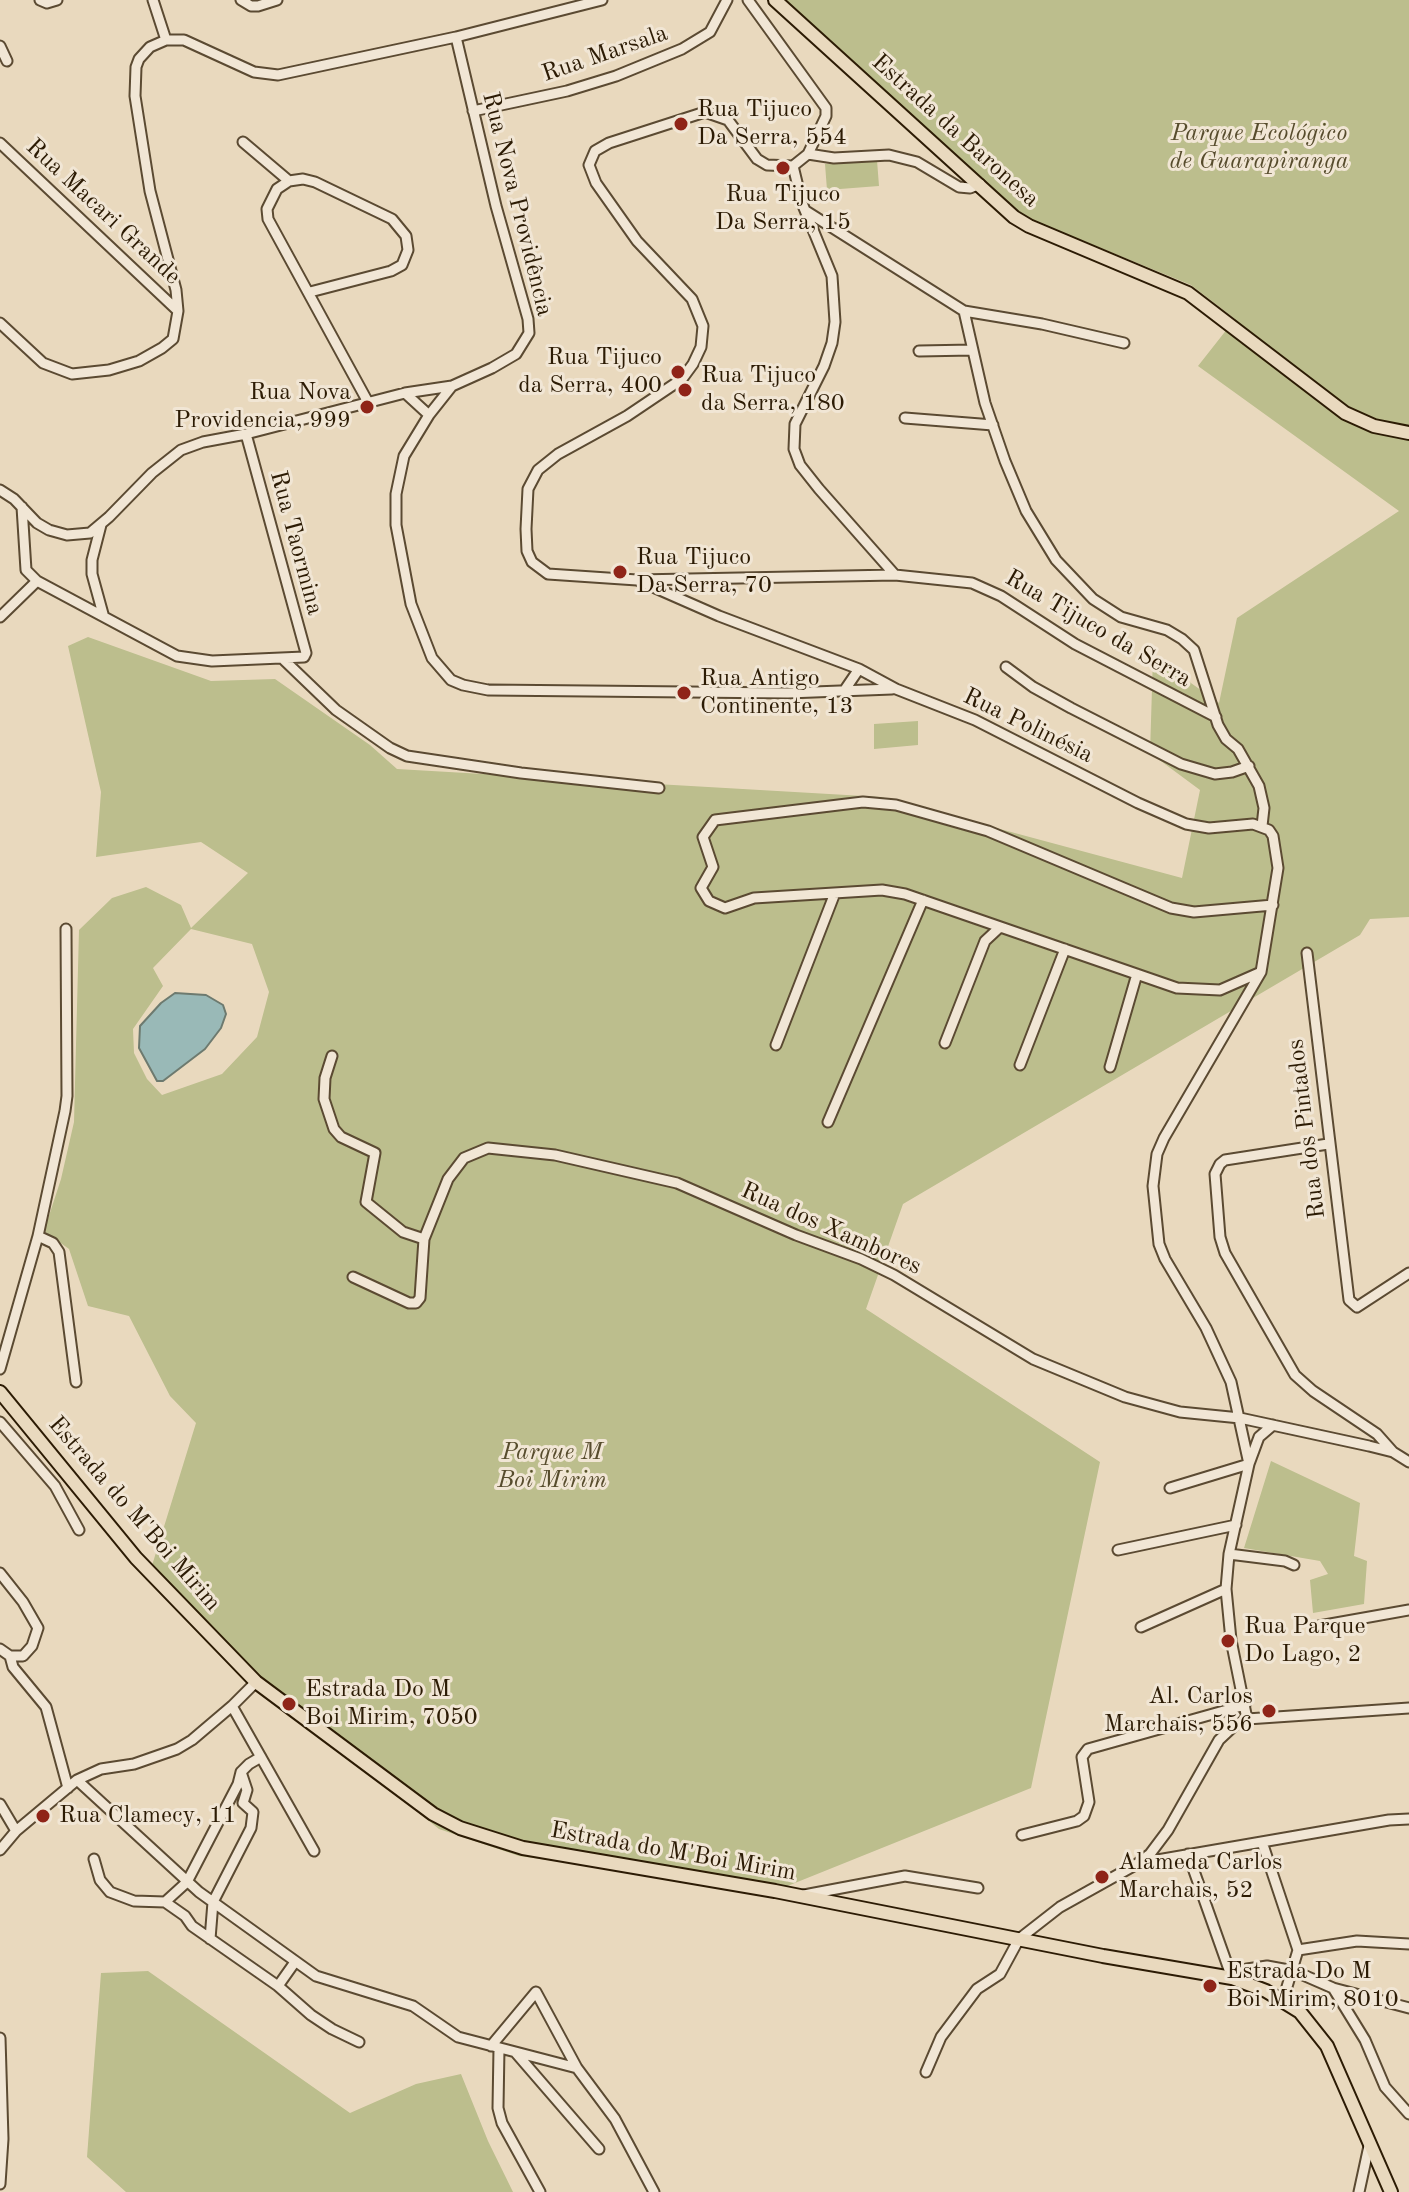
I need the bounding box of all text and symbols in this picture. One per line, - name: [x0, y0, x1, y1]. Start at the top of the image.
- street label: Rua Marsala: [538, 19, 672, 89]
- street label: Estrada da Baronesa: [865, 48, 1045, 214]
- street label: Rua Nova Providência: [475, 89, 559, 319]
- place label: Rua Tijuco Da Serra, 554: [697, 96, 847, 152]
- marker: Rua Tijuco Da Serra, 554: [672, 115, 690, 133]
- park label: Parque Ecológico de Guarapiranga: [1169, 120, 1349, 176]
- street label: Rua Macari Grande: [20, 133, 186, 291]
- marker: Rua Tijuco Da Serra, 15: [774, 159, 792, 177]
- place label: Rua Tijuco Da Serra, 15: [715, 181, 851, 237]
- place label: Rua Tijuco da Serra, 400: [518, 344, 662, 400]
- place label: Rua Tijuco da Serra, 180: [701, 362, 845, 418]
- marker: Rua Tijuco da Serra, 400: [669, 363, 687, 381]
- place label: Rua Nova Providencia, 999: [174, 379, 351, 435]
- marker: Rua Tijuco da Serra, 180: [676, 381, 694, 399]
- marker: Rua Nova Providencia, 999: [358, 398, 376, 416]
- street label: Rua Taormina: [263, 468, 329, 618]
- place label: Rua Tijuco Da Serra, 70: [636, 544, 772, 600]
- marker: Rua Tijuco Da Serra, 70: [611, 563, 629, 581]
- street label: Rua Tijuco da Serra: [1000, 564, 1196, 694]
- place label: Rua Antigo Continente, 13: [700, 665, 854, 721]
- street label: Rua Polinésia: [958, 682, 1098, 770]
- marker: Rua Antigo Continente, 13: [675, 684, 693, 702]
- street label: Rua dos Pintados: [1282, 1037, 1332, 1221]
- street label: Rua dos Xambores: [736, 1176, 926, 1282]
- street label: Estrada do M'Boi Mirim: [42, 1411, 226, 1617]
- park label: Parque M Boi Mirim: [497, 1439, 607, 1495]
- place label: Rua Parque Do Lago, 2: [1244, 1613, 1365, 1669]
- marker: Rua Parque Do Lago, 2: [1219, 1632, 1237, 1650]
- place label: Estrada Do M Boi Mirim, 7050: [305, 1676, 478, 1732]
- place label: Al. Carlos Marchais, 556: [1104, 1683, 1253, 1739]
- marker: Estrada Do M Boi Mirim, 7050: [280, 1695, 298, 1713]
- marker: Al. Carlos Marchais, 556: [1260, 1702, 1278, 1720]
- place label: Rua Clamecy, 11: [59, 1802, 237, 1830]
- marker: Rua Clamecy, 11: [34, 1807, 52, 1825]
- street label: Estrada do M'Boi Mirim: [548, 1816, 798, 1888]
- place label: Alameda Carlos Marchais, 52: [1118, 1849, 1282, 1905]
- marker: Alameda Carlos Marchais, 52: [1093, 1868, 1111, 1886]
- place label: Estrada Do M Boi Mirim, 8010: [1226, 1958, 1399, 2014]
- marker: Estrada Do M Boi Mirim, 8010: [1201, 1977, 1219, 1995]

